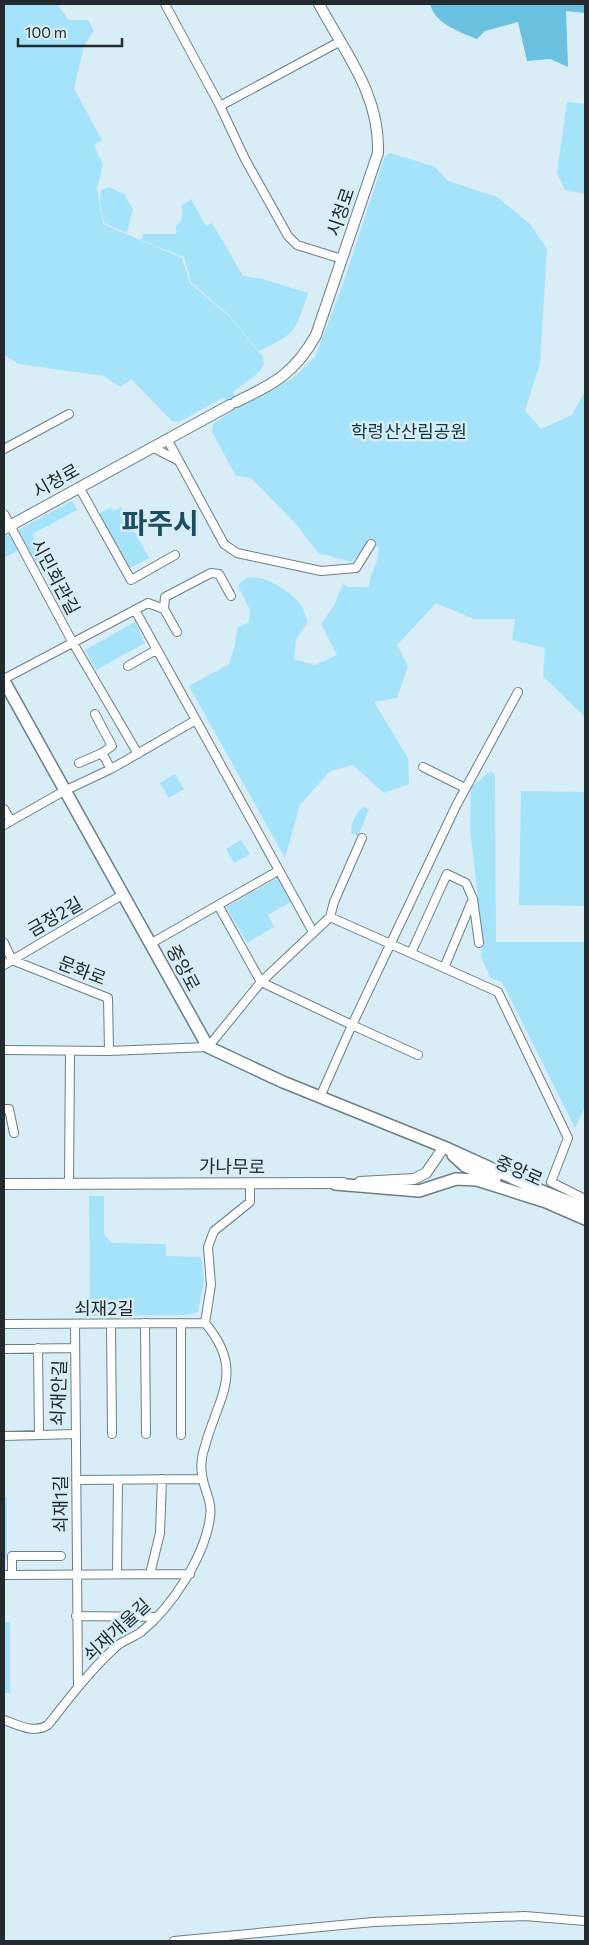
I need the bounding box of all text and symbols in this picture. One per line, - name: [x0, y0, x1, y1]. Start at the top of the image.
- scale bar: [18, 15, 121, 47]
- text: 100 m: [25, 23, 67, 41]
- street label: 시청로: [322, 185, 359, 239]
- park label: 학령산산림공원: [351, 420, 467, 442]
- street label: 시청로: [28, 458, 83, 502]
- district label: 파주시: [121, 505, 199, 539]
- street label: 시민회관길: [27, 535, 85, 618]
- street label: 금정2길: [23, 892, 86, 941]
- street label: 중앙로: [163, 940, 205, 995]
- street label: 문화로: [55, 951, 109, 989]
- street label: 중앙로: [492, 1150, 547, 1190]
- street label: 가나무로: [199, 1154, 265, 1178]
- street label: 쇠재2길: [74, 1297, 134, 1319]
- street label: 쇠재안길: [46, 1359, 70, 1426]
- street label: 쇠재1길: [49, 1475, 71, 1533]
- street label: 쇠재개울길: [78, 1593, 154, 1665]

